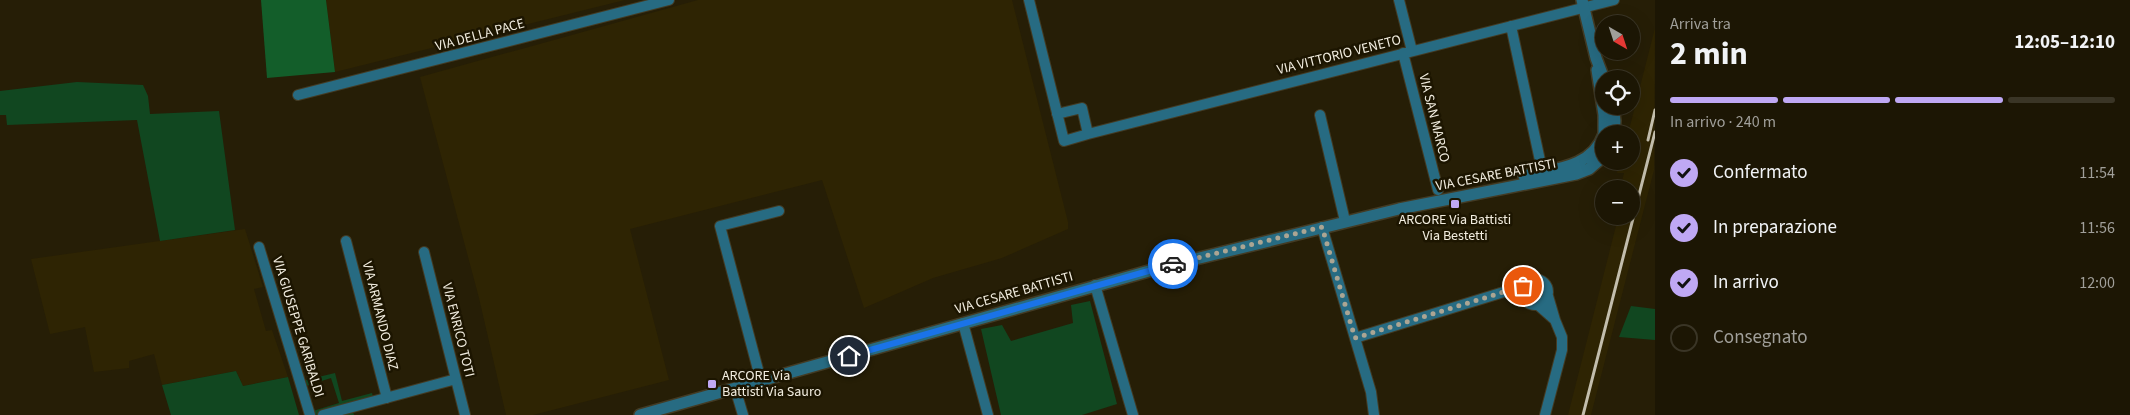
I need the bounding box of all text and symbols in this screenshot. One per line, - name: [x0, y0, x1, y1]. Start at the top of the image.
- text: Arriva tra: [1670, 13, 1731, 35]
- street label: VIA DELLA PACE: [433, 14, 527, 56]
- north arrow: [1595, 15, 1640, 60]
- map controls: [1595, 15, 1640, 225]
- text: 12:05–12:10: [2014, 29, 2115, 56]
- street label: VIA VITTORIO VENETO: [1275, 30, 1403, 80]
- text: 2 min: [1670, 31, 1748, 77]
- button: locate: [1595, 70, 1640, 115]
- street label: VIA SAN MARCO: [1413, 71, 1455, 165]
- text: In arrivo · 240 m: [1670, 111, 1776, 133]
- button: +: [1595, 125, 1640, 170]
- street label: VIA CESARE BATTISTI: [1434, 154, 1558, 196]
- icon: check: [1670, 159, 1698, 187]
- text: Confermato: [1713, 159, 1807, 186]
- text: 11:54: [2079, 162, 2115, 184]
- button: −: [1595, 180, 1640, 225]
- marker: ARCORE Via Battisti Via Bestetti: [1449, 198, 1461, 210]
- place label: ARCORE Via Battisti Via Bestetti: [1399, 210, 1511, 246]
- icon: check: [1670, 214, 1698, 242]
- text: In preparazione: [1713, 214, 1837, 241]
- text: 11:56: [2079, 217, 2115, 239]
- courier: [1148, 239, 1198, 289]
- icon: car: [1159, 250, 1187, 278]
- street label: VIA GIUSEPPE GARIBALDI: [267, 254, 329, 400]
- street label: VIA ARMANDO DIAZ: [357, 259, 403, 373]
- pin: [1502, 265, 1544, 307]
- street label: VIA CESARE BATTISTI: [953, 267, 1075, 319]
- icon: check: [1670, 269, 1698, 297]
- text: In arrivo: [1713, 269, 1779, 296]
- icon: bag: [1509, 272, 1537, 300]
- text: 12:00: [2079, 272, 2115, 294]
- street label: VIA ENRICO TOTI: [437, 281, 479, 379]
- text: Consegnato: [1713, 324, 1807, 351]
- pin: [828, 335, 870, 377]
- icon: home: [835, 342, 863, 370]
- place label: ARCORE Via Battisti Via Sauro: [722, 366, 821, 402]
- marker: ARCORE Via Battisti Via Sauro: [706, 378, 718, 390]

